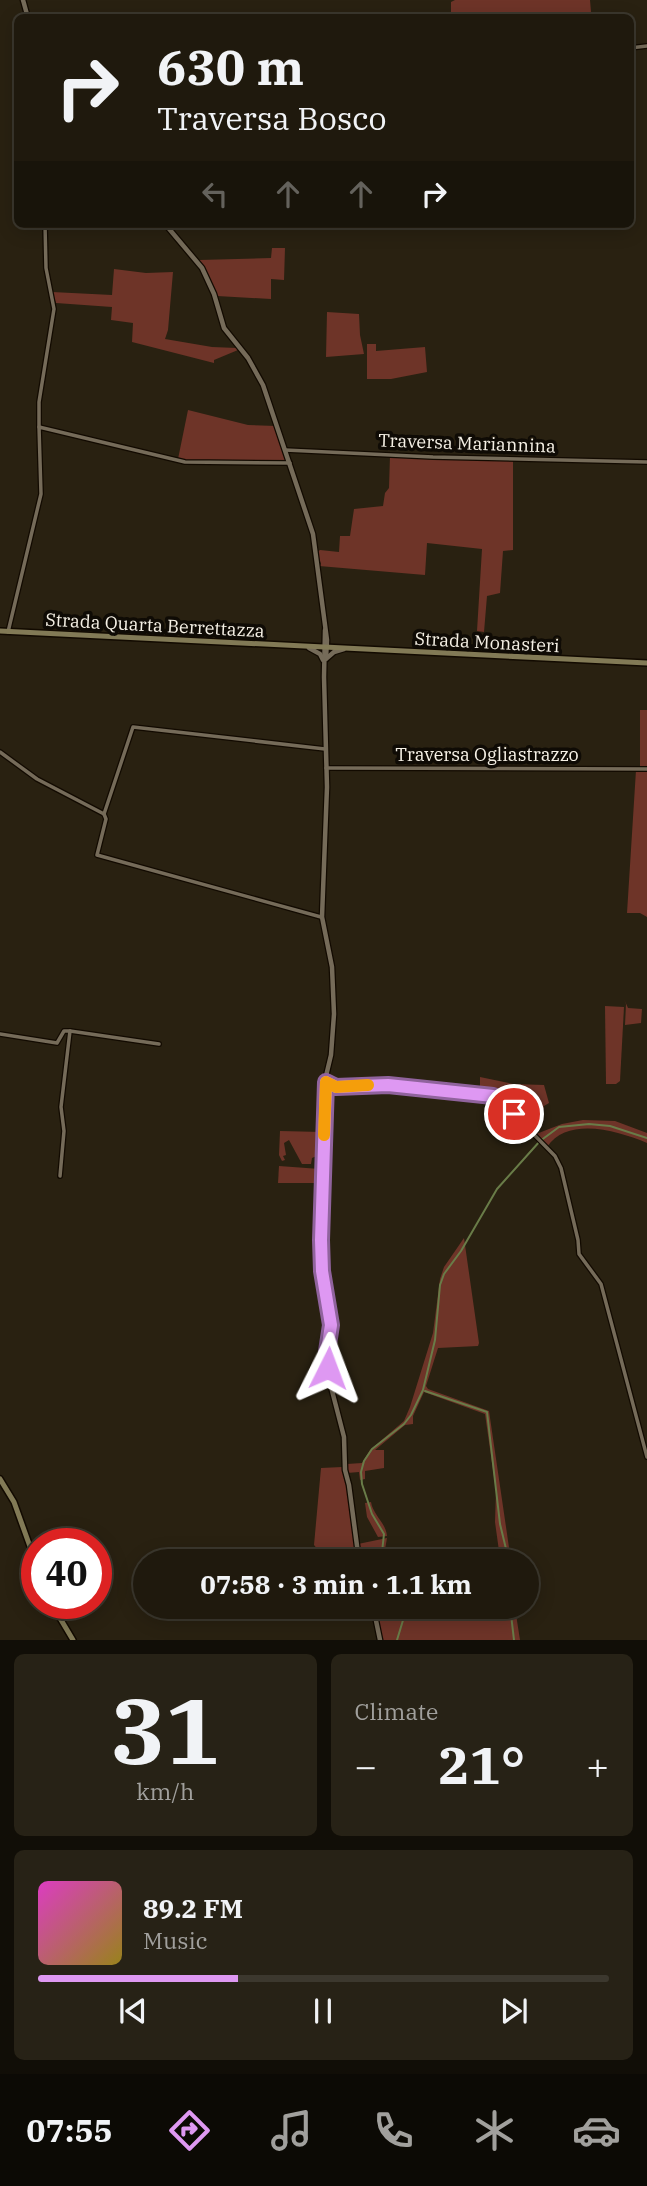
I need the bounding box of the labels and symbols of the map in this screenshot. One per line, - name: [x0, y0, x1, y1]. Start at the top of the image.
- street label: Traversa Mariannina: [378, 428, 556, 458]
- street label: Strada Quarta Berrettazza: [45, 608, 266, 642]
- street label: Strada Monasteri: [414, 627, 560, 657]
- street label: Traversa Ogliastrazzo: [395, 743, 579, 766]
- pin: [484, 1084, 544, 1144]
- position arrow: [291, 1331, 365, 1405]
- speed limit sign: 40: [21, 1528, 112, 1619]

